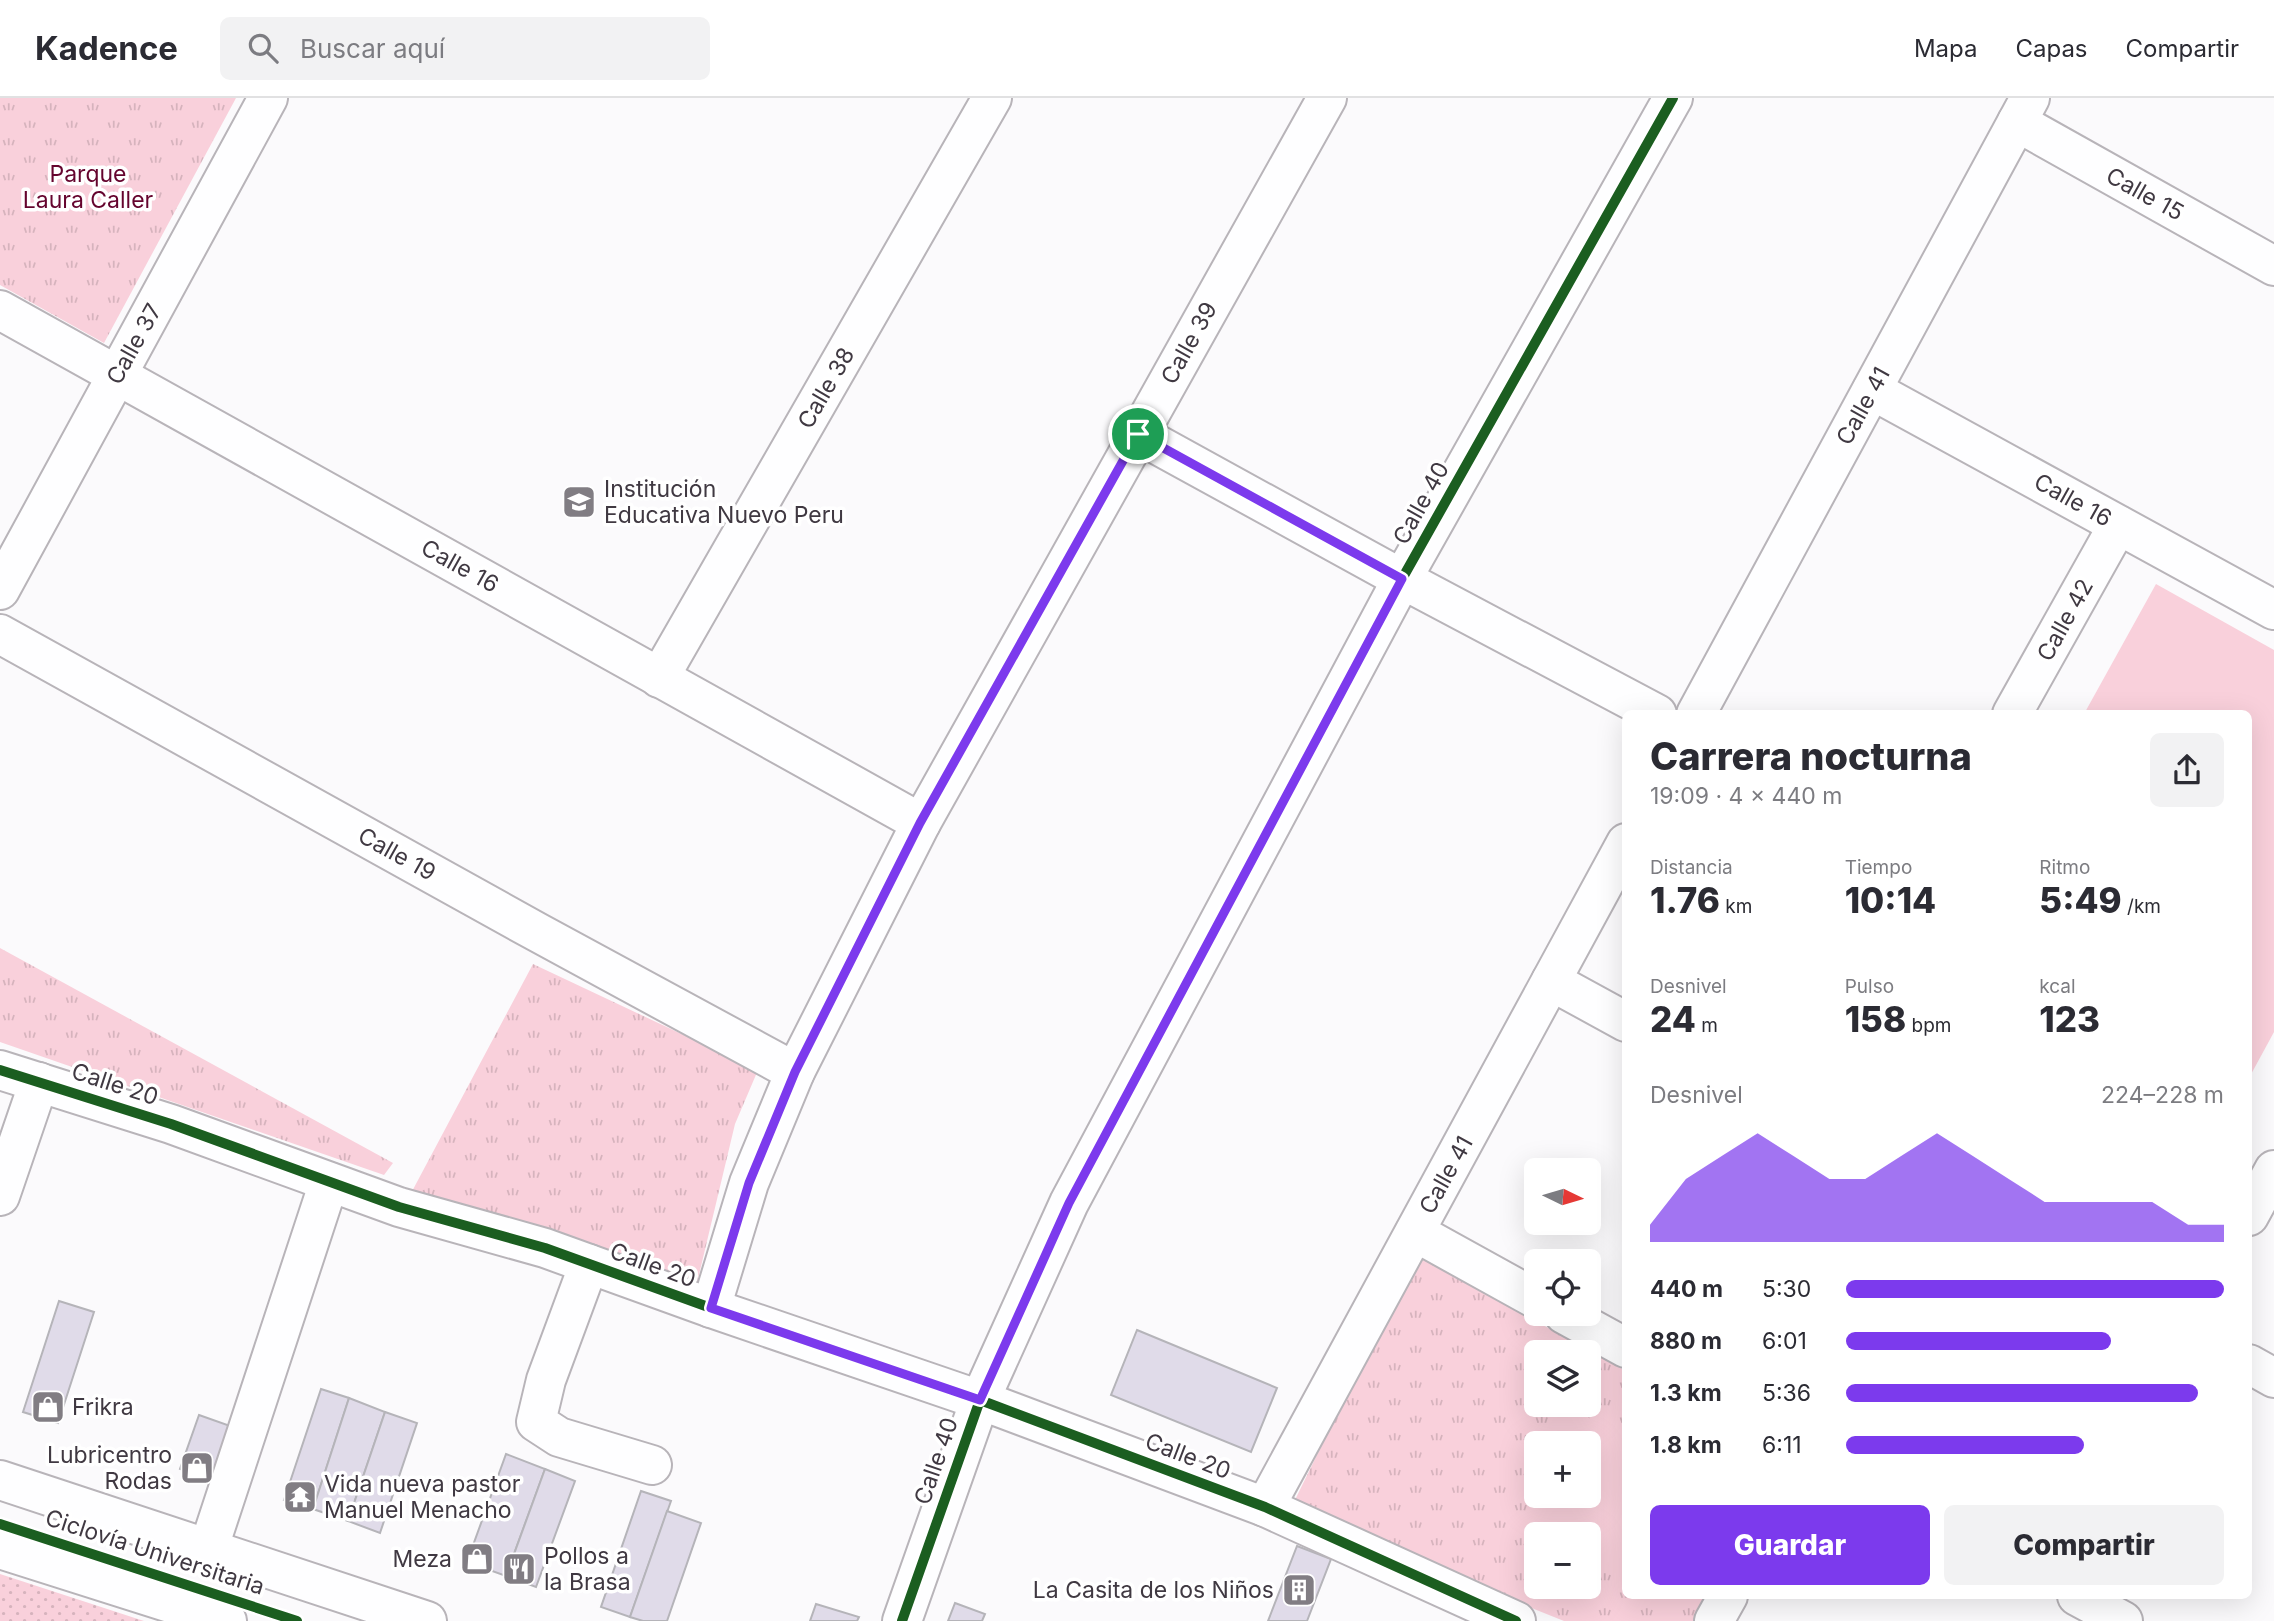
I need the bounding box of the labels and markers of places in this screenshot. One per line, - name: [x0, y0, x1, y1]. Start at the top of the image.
- pin: [1108, 404, 1168, 464]
- place label: Institución Educativa Nuevo Peru: [604, 475, 844, 529]
- school or university icon: Institución Educativa Nuevo Peru: [560, 483, 598, 521]
- shop icon: Frikra: [29, 1388, 67, 1426]
- place label: Frikra: [72, 1393, 134, 1421]
- place label: Lubricentro Rodas: [47, 1441, 172, 1495]
- shop icon: Lubricentro Rodas: [178, 1449, 216, 1487]
- place label: Vida nueva pastor Manuel Menacho: [324, 1470, 521, 1524]
- temple icon: Vida nueva pastor Manuel Menacho: [281, 1478, 319, 1516]
- shop icon: Meza: [458, 1540, 496, 1578]
- place label: Pollos a la Brasa: [544, 1542, 631, 1596]
- place label: Meza: [393, 1545, 452, 1573]
- restaurant icon: Pollos a la Brasa: [500, 1550, 538, 1588]
- building icon: La Casita de los Niños: [1280, 1571, 1318, 1609]
- place label: La Casita de los Niños: [1033, 1576, 1274, 1604]

